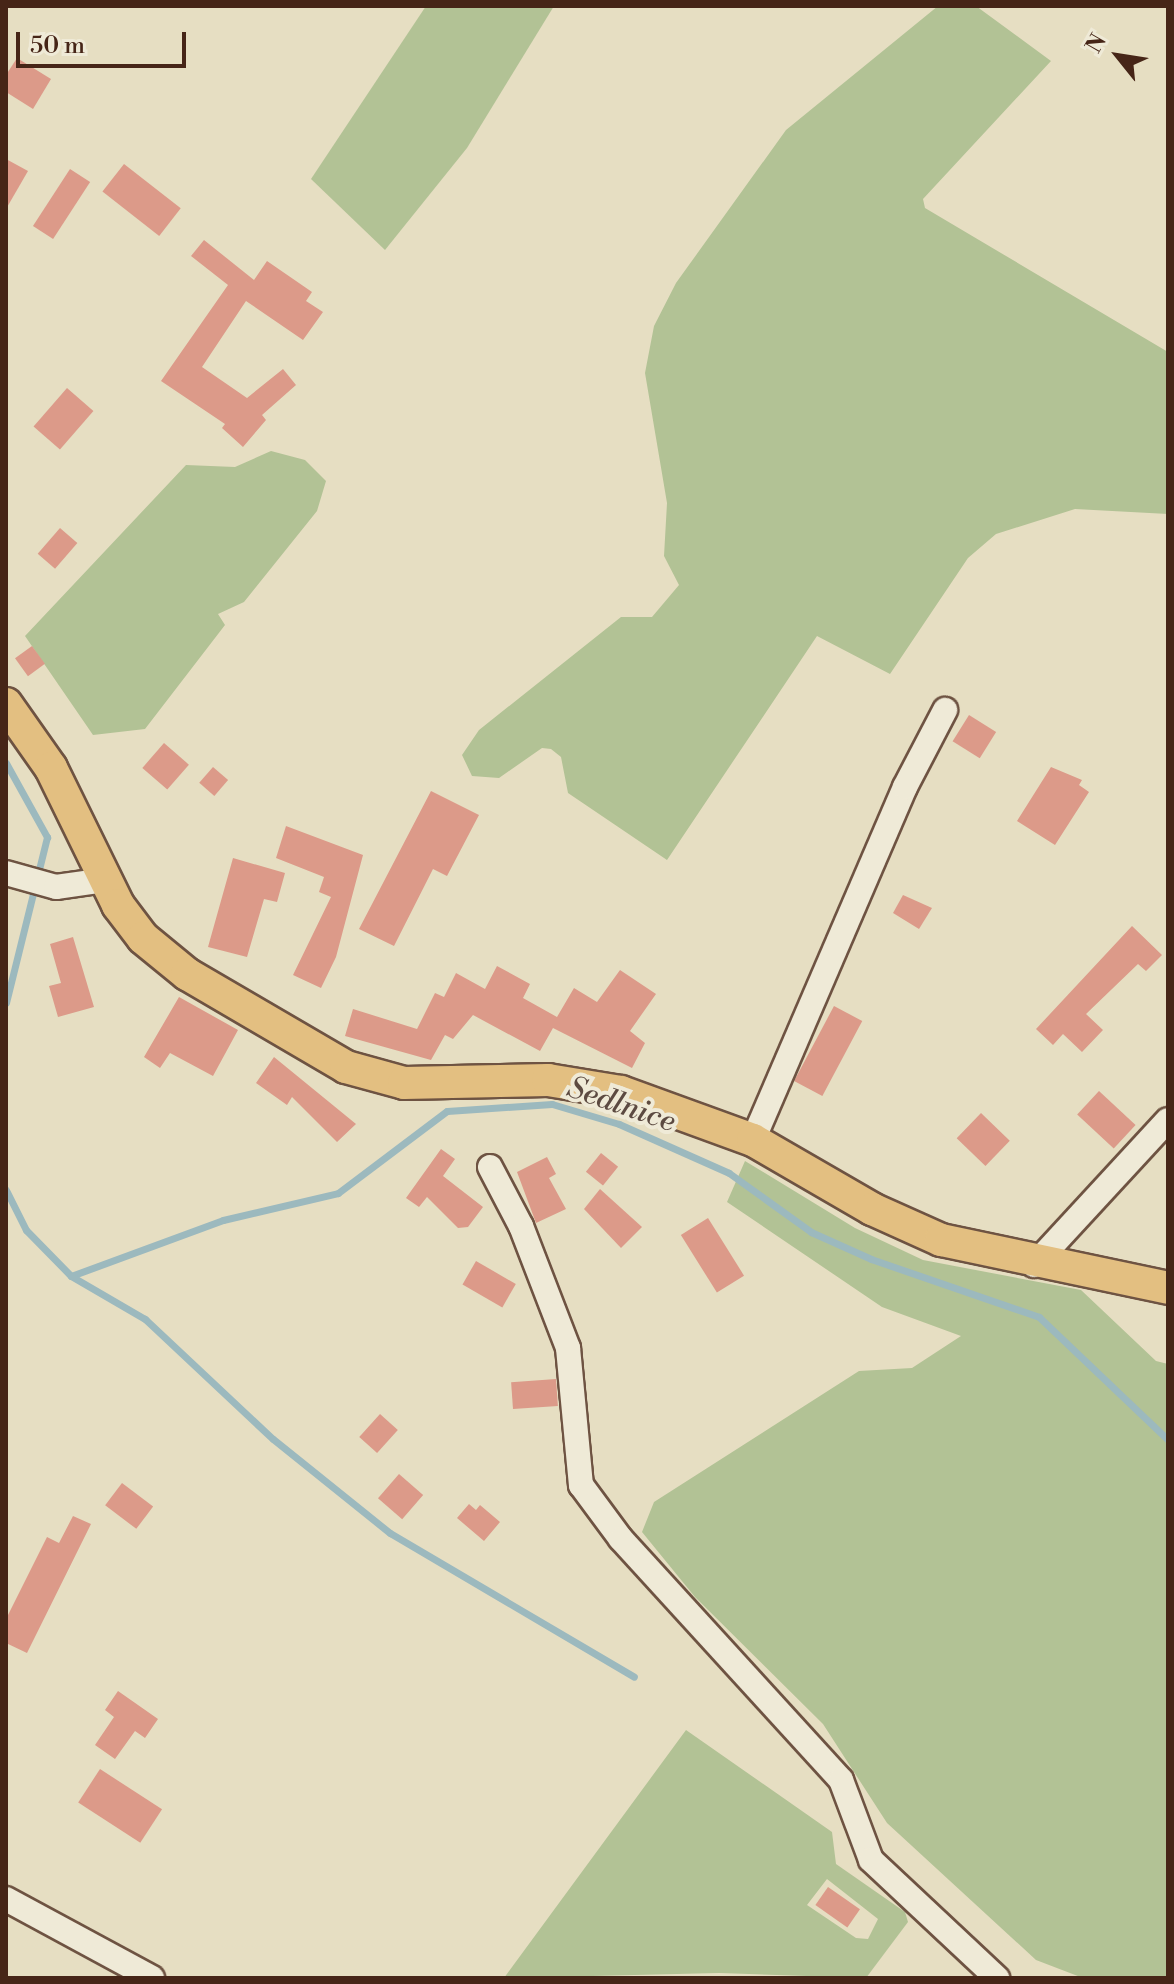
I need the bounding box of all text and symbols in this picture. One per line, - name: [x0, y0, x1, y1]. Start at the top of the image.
- scale bar: [20, 16, 190, 66]
- north arrow: [1078, 16, 1158, 96]
- text: N: [1081, 29, 1113, 58]
- text: 50 m: [30, 31, 85, 61]
- water label: Sedlnice: [562, 1070, 680, 1140]

